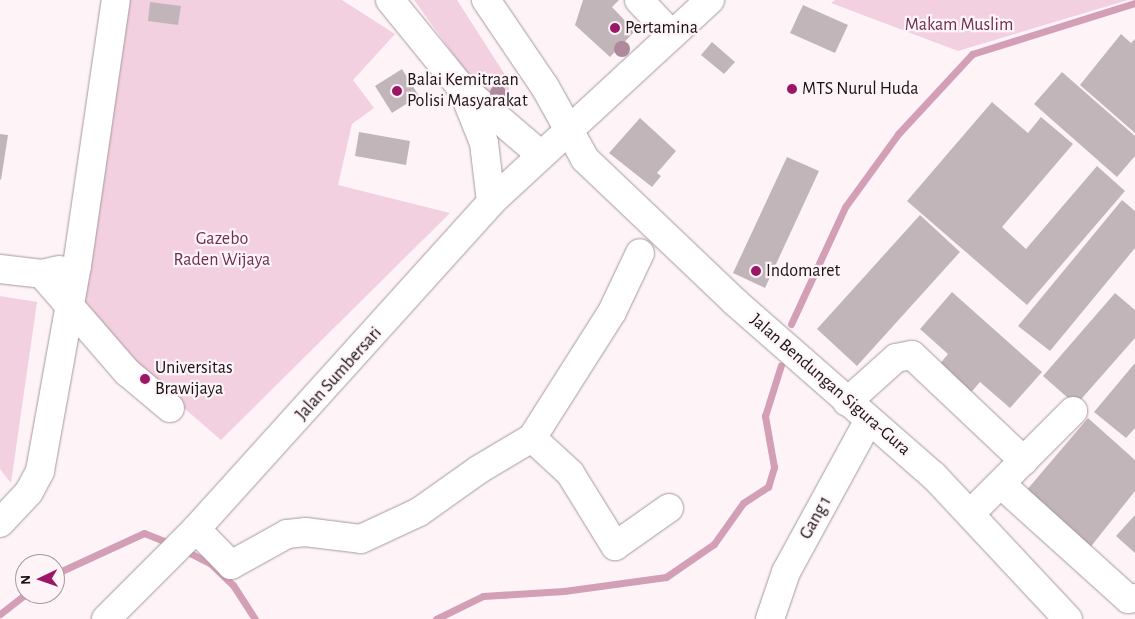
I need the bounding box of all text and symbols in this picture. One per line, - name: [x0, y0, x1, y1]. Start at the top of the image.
- park label: Makam Muslim: [905, 14, 1013, 36]
- place label: Pertamina: [625, 17, 698, 39]
- marker: Pertamina: [609, 22, 621, 34]
- place label: Balai Kemitraan Polisi Masyarakat: [407, 70, 528, 112]
- place label: MTS Nurul Huda: [802, 78, 919, 100]
- marker: MTS Nurul Huda: [786, 83, 798, 95]
- marker: Balai Kemitraan Polisi Masyarakat: [391, 85, 403, 97]
- park label: Gazebo Raden Wijaya: [174, 229, 270, 272]
- place label: Indomaret: [766, 260, 840, 282]
- marker: Indomaret: [750, 265, 762, 277]
- street label: Jalan Bendungan Sigura-Gura: [745, 309, 915, 461]
- street label: Jalan Sumbersari: [291, 323, 387, 425]
- place label: Universitas Brawijaya: [155, 358, 233, 400]
- marker: Universitas Brawijaya: [139, 373, 151, 385]
- street label: Gang 1: [795, 493, 837, 543]
- north arrow: [15, 554, 65, 604]
- text: N: [19, 575, 33, 585]

